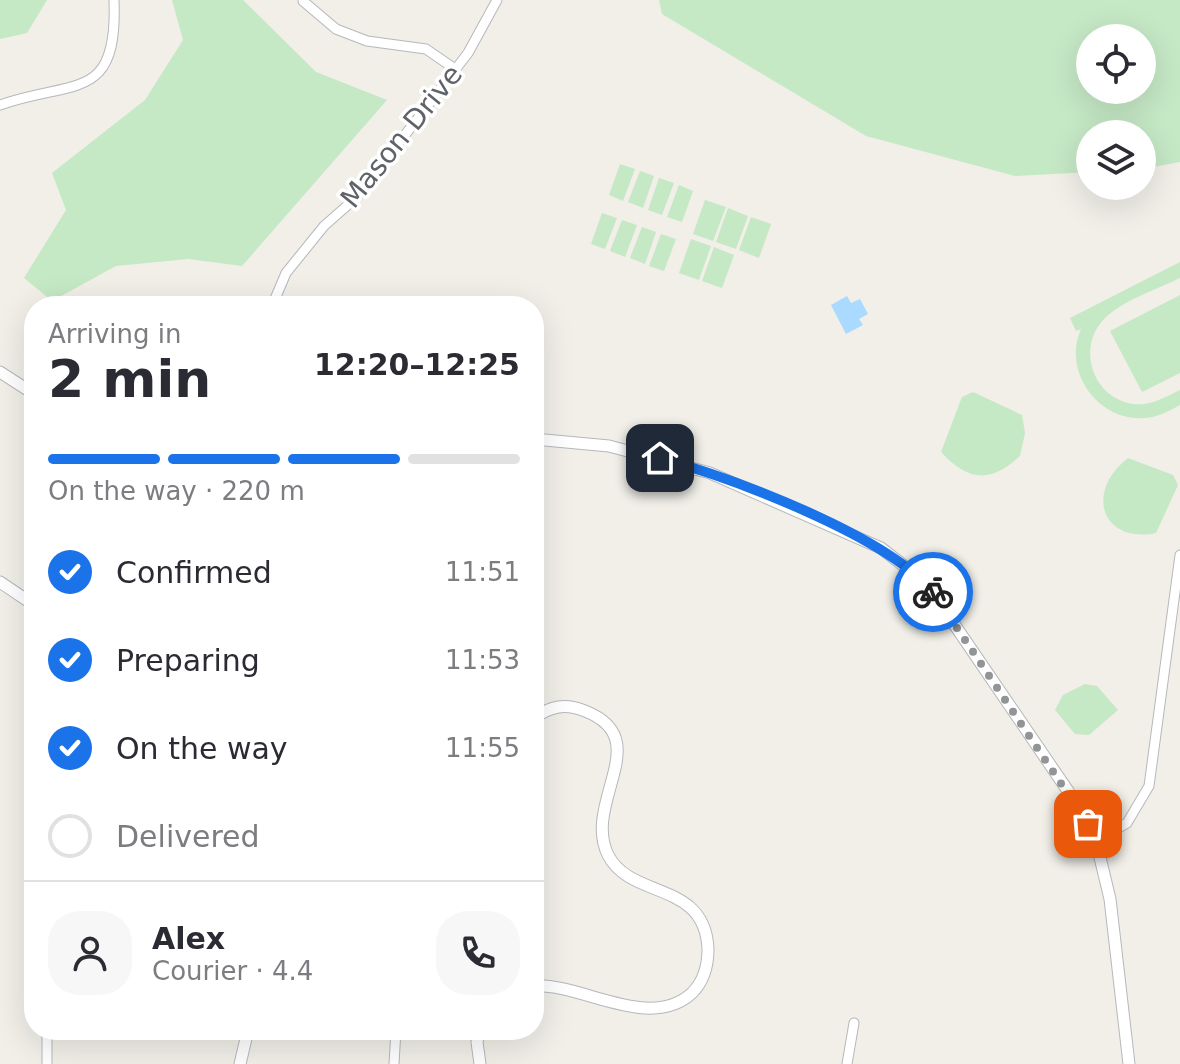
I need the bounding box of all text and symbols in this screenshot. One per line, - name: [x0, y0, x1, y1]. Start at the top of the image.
- map controls: [1076, 24, 1156, 200]
- button: locate: [1076, 24, 1156, 104]
- street label: Mason Drive: [334, 58, 469, 214]
- button: layers: [1076, 120, 1156, 200]
- text: Arriving in: [48, 319, 182, 349]
- text: 12:20–12:25: [314, 347, 520, 382]
- text: 2 min: [48, 349, 211, 409]
- pin: [626, 424, 694, 492]
- icon: home: [638, 436, 682, 480]
- text: On the way · 220 m: [48, 476, 305, 506]
- icon: check: [48, 550, 92, 594]
- courier: [893, 552, 973, 632]
- text: Confirmed: [116, 555, 272, 590]
- text: 11:51: [445, 557, 520, 587]
- icon: bike: [911, 570, 955, 614]
- icon: check: [48, 638, 92, 682]
- text: Preparing: [116, 643, 260, 678]
- text: 11:53: [445, 645, 520, 675]
- icon: check: [48, 726, 92, 770]
- text: On the way: [116, 731, 288, 766]
- text: 11:55: [445, 733, 520, 763]
- pin: [1054, 790, 1122, 858]
- icon: bag: [1066, 802, 1110, 846]
- text: Delivered: [116, 819, 260, 854]
- button: person: [48, 911, 132, 995]
- button: phone: [436, 911, 520, 995]
- text: Alex: [152, 921, 225, 956]
- text: Courier · 4.4: [152, 956, 313, 986]

